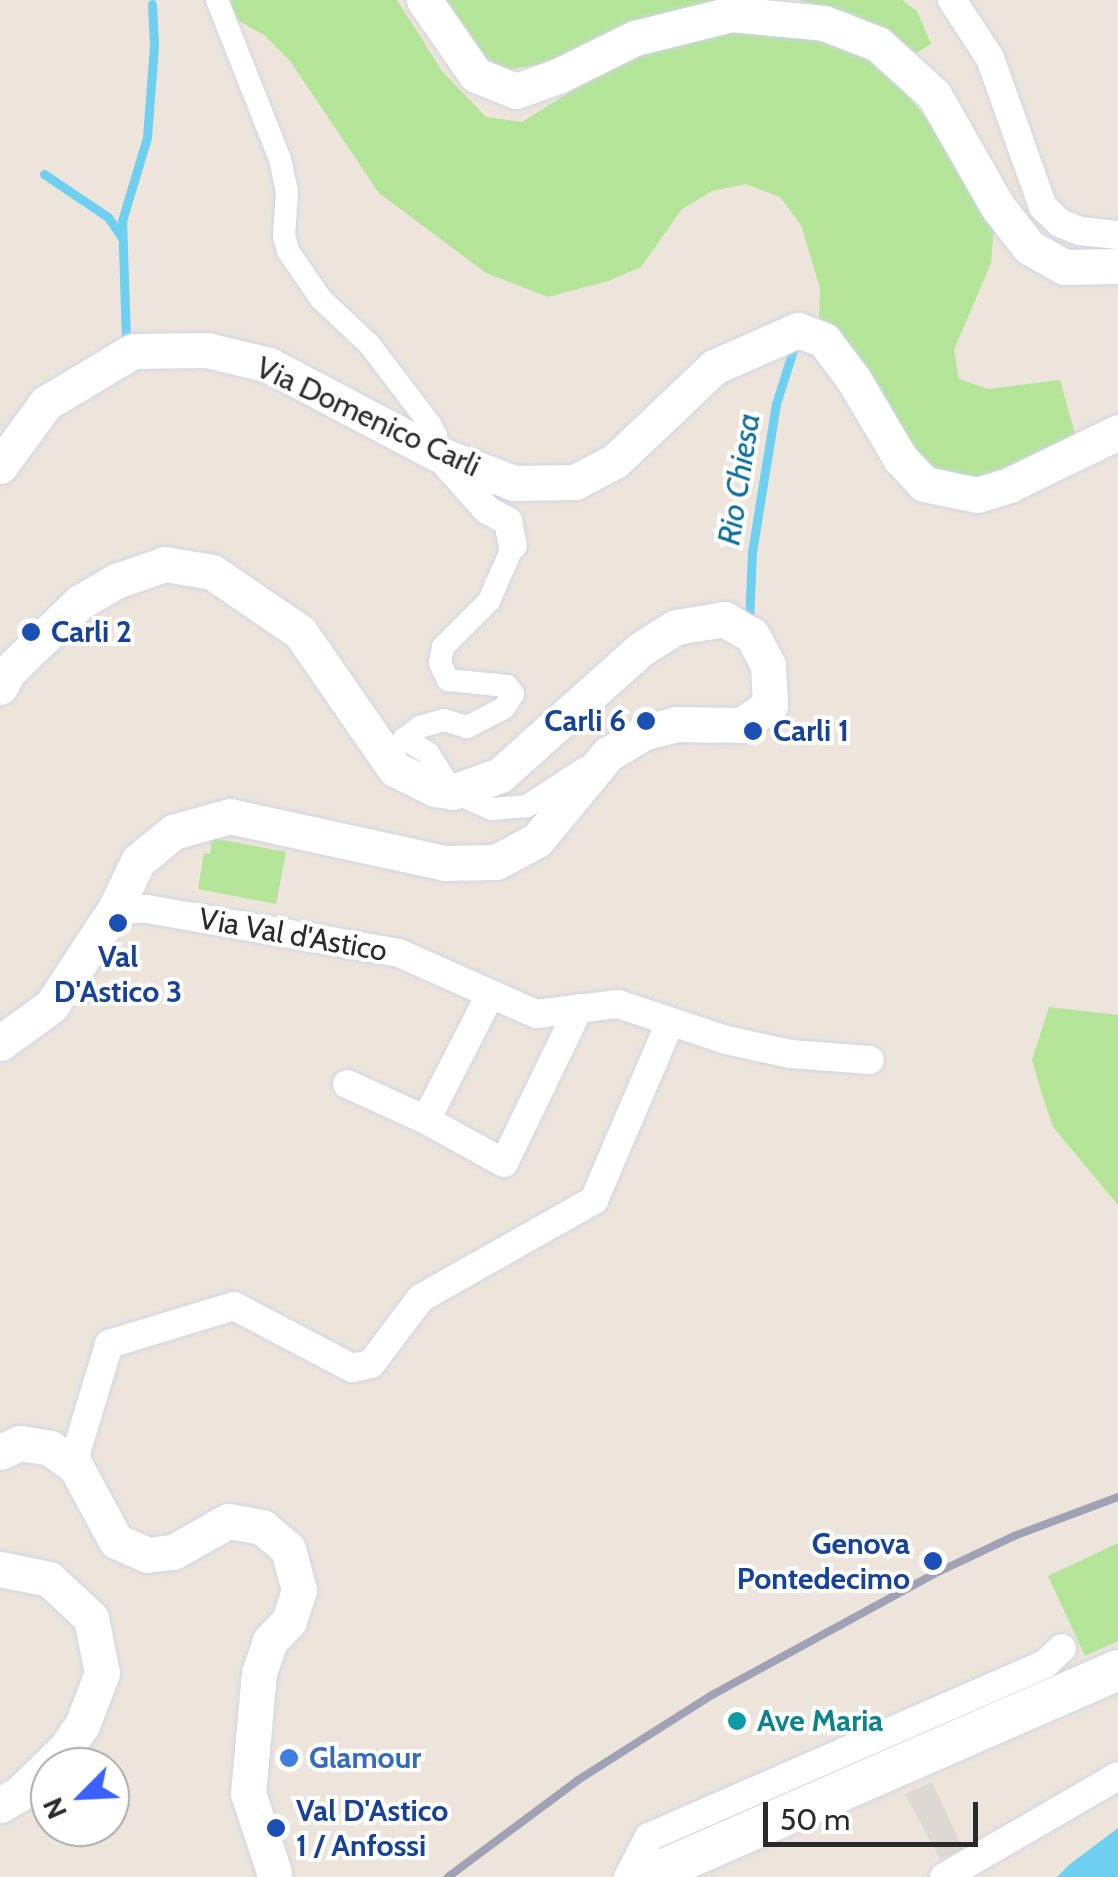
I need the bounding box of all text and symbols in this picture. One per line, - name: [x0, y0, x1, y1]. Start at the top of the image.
- street label: Via Domenico Carli: [250, 349, 486, 485]
- water label: Rio Chiesa: [710, 410, 768, 548]
- place label: Carli 2: [51, 614, 132, 650]
- marker: Carli 2: [20, 621, 42, 643]
- place label: Carli 6: [544, 703, 626, 739]
- marker: Carli 6: [635, 710, 657, 732]
- place label: Carli 1: [773, 713, 849, 749]
- marker: Carli 1: [742, 720, 764, 742]
- street label: Via Val d'Astico: [196, 901, 390, 969]
- marker: Val D'Astico 3: [107, 912, 129, 934]
- place label: Val D'Astico 3: [54, 939, 182, 1010]
- place label: Genova Pontedecimo: [737, 1526, 910, 1596]
- marker: Genova Pontedecimo: [920, 1548, 946, 1574]
- place label: Ave Maria: [757, 1703, 883, 1739]
- marker: Ave Maria: [726, 1710, 748, 1732]
- place label: Glamour: [309, 1740, 421, 1776]
- north arrow: [30, 1747, 130, 1847]
- marker: Glamour: [278, 1747, 300, 1769]
- scale bar: [768, 1782, 983, 1844]
- text: N: [35, 1792, 74, 1824]
- place label: Val D'Astico 1 / Anfossi: [296, 1793, 448, 1864]
- text: 50 m: [780, 1801, 850, 1838]
- marker: Val D'Astico 1 / Anfossi: [265, 1817, 287, 1839]

